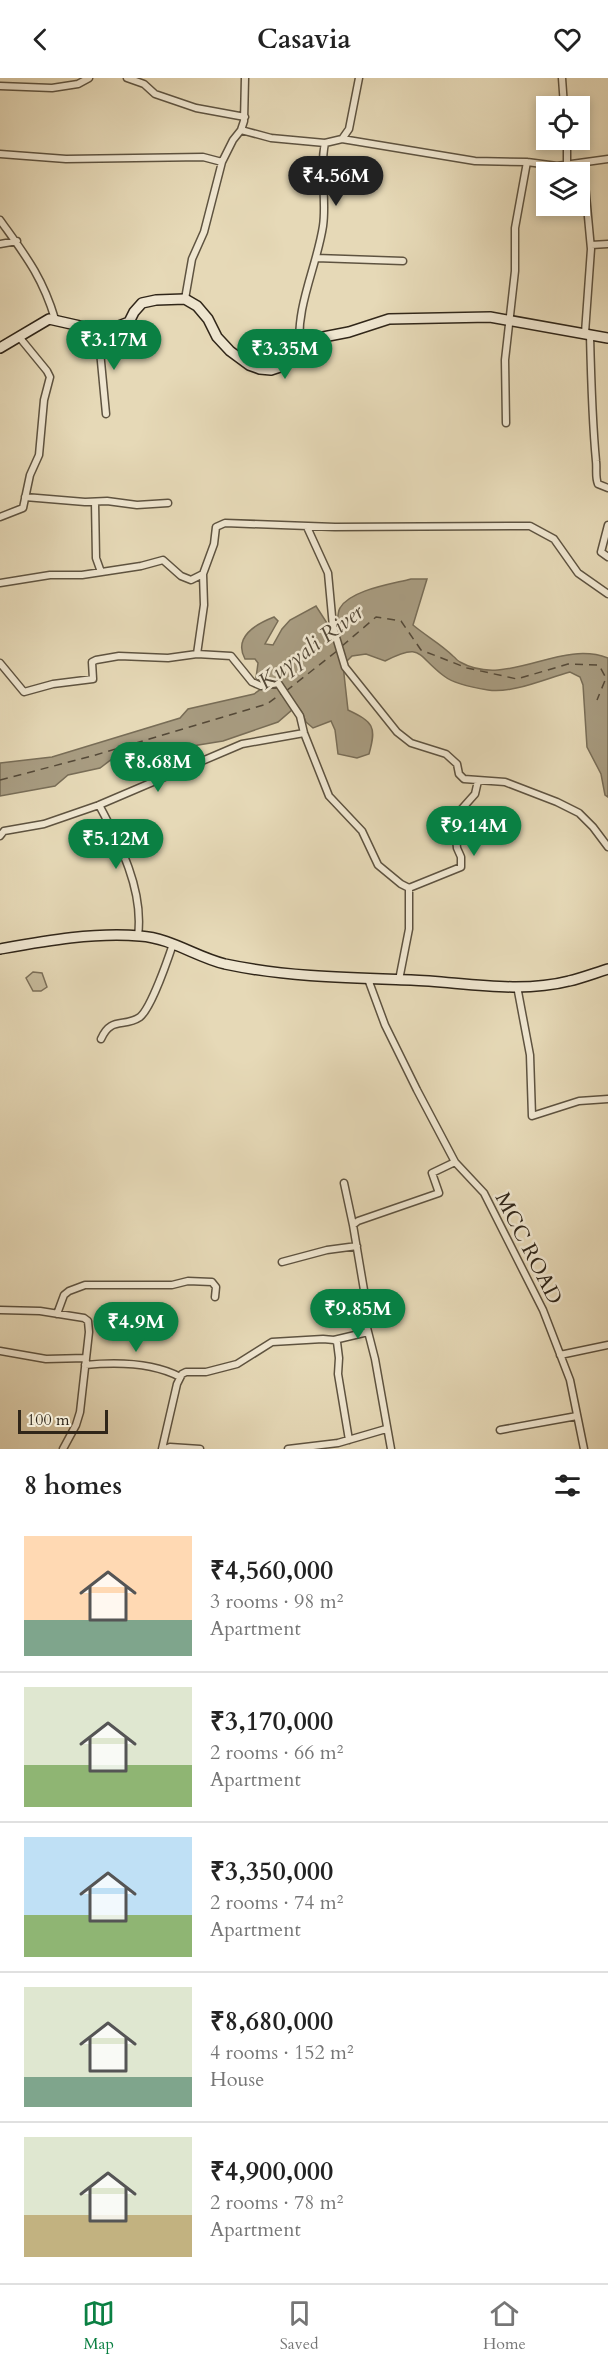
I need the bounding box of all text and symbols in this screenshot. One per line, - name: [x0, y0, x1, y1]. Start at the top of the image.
- text: Casavia: [257, 21, 351, 58]
- icon: back: [24, 23, 57, 56]
- icon: heart: [551, 23, 584, 56]
- map controls: [536, 96, 590, 216]
- button: locate: [536, 96, 590, 150]
- pin: ₹4.56M: [287, 156, 385, 207]
- text: ₹4.56M: [302, 162, 370, 189]
- button: layers: [536, 162, 590, 216]
- pin: ₹3.17M: [65, 320, 163, 371]
- text: ₹3.17M: [80, 326, 148, 353]
- pin: ₹3.35M: [236, 329, 334, 380]
- text: ₹3.35M: [251, 335, 319, 362]
- water label: Kuyyali River: [252, 597, 370, 696]
- pin: ₹8.68M: [109, 742, 207, 793]
- text: ₹8.68M: [124, 748, 192, 775]
- pin: ₹9.14M: [425, 806, 523, 857]
- text: ₹9.14M: [440, 812, 508, 839]
- pin: ₹5.12M: [67, 819, 165, 870]
- text: ₹5.12M: [82, 825, 150, 852]
- street label: MCC ROAD: [488, 1187, 569, 1309]
- pin: ₹9.85M: [309, 1289, 407, 1340]
- text: ₹9.85M: [324, 1295, 392, 1322]
- pin: ₹4.9M: [94, 1302, 178, 1353]
- text: ₹4.9M: [107, 1308, 165, 1335]
- scale bar: [18, 1407, 108, 1434]
- text: 100 m: [27, 1409, 69, 1431]
- text: 8 homes: [24, 1468, 122, 1503]
- icon: filters: [551, 1469, 584, 1502]
- text: ₹4,560,000: [210, 1553, 333, 1588]
- icon: home: [72, 1560, 144, 1632]
- text: 3 rooms · 98 m²: [210, 1588, 343, 1615]
- text: Apartment: [210, 1615, 301, 1642]
- text: ₹3,170,000: [210, 1704, 333, 1739]
- icon: home: [72, 1711, 144, 1783]
- text: 2 rooms · 66 m²: [210, 1739, 343, 1766]
- text: Apartment: [210, 1766, 301, 1793]
- text: ₹3,350,000: [210, 1854, 333, 1889]
- icon: home: [72, 1861, 144, 1933]
- text: 2 rooms · 74 m²: [210, 1889, 343, 1916]
- text: Apartment: [210, 1916, 301, 1943]
- text: ₹8,680,000: [210, 2004, 333, 2039]
- icon: home: [72, 2011, 144, 2083]
- text: 4 rooms · 152 m²: [210, 2039, 354, 2066]
- text: House: [210, 2066, 264, 2093]
- text: ₹4,900,000: [210, 2154, 333, 2189]
- icon: home: [72, 2161, 144, 2233]
- text: 2 rooms · 78 m²: [210, 2189, 343, 2216]
- text: Apartment: [210, 2216, 301, 2243]
- tab: Map: [82, 2297, 115, 2355]
- tab: Saved: [280, 2297, 318, 2355]
- tab: Home: [483, 2297, 526, 2355]

